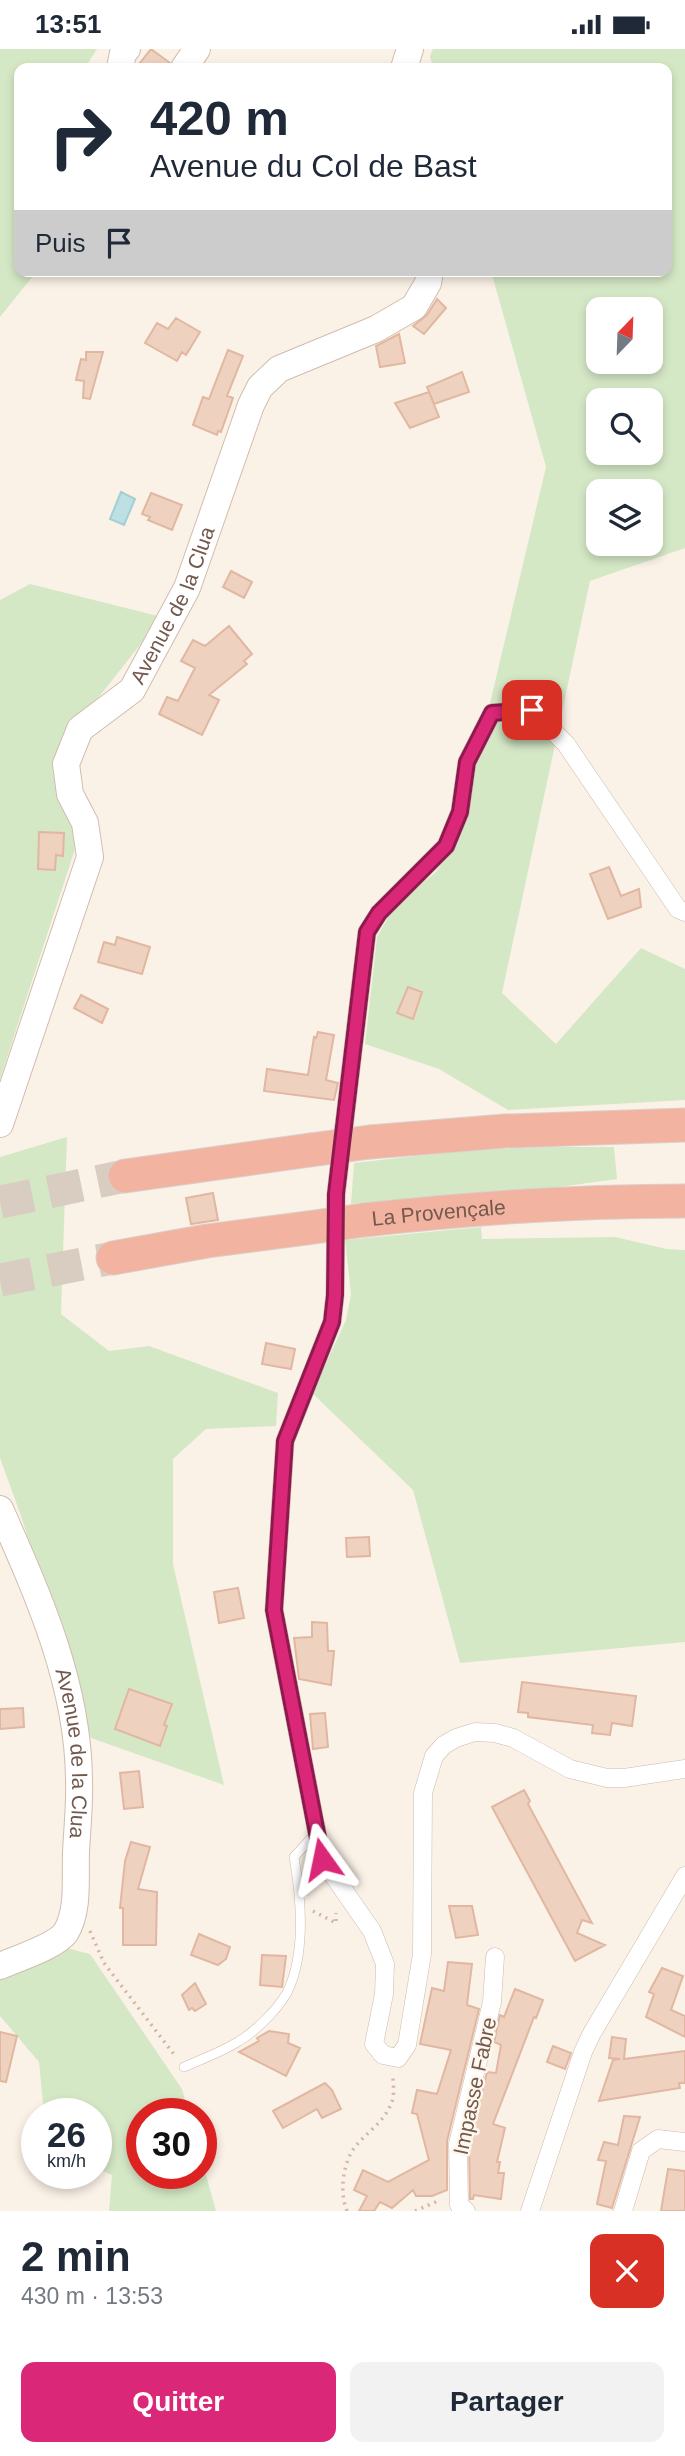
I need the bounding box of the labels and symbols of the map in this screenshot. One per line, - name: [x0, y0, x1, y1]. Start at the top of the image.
- north arrow: [586, 297, 663, 375]
- street label: Avenue de la Clua: [126, 523, 219, 688]
- pin: [502, 680, 562, 740]
- street label: La Provençale: [371, 1195, 506, 1230]
- street label: Avenue de la Clua: [51, 1665, 91, 1839]
- position arrow: [285, 1822, 359, 1896]
- street label: Impasse Fabre: [449, 2015, 500, 2157]
- speed limit sign: 30: [126, 2098, 217, 2189]

